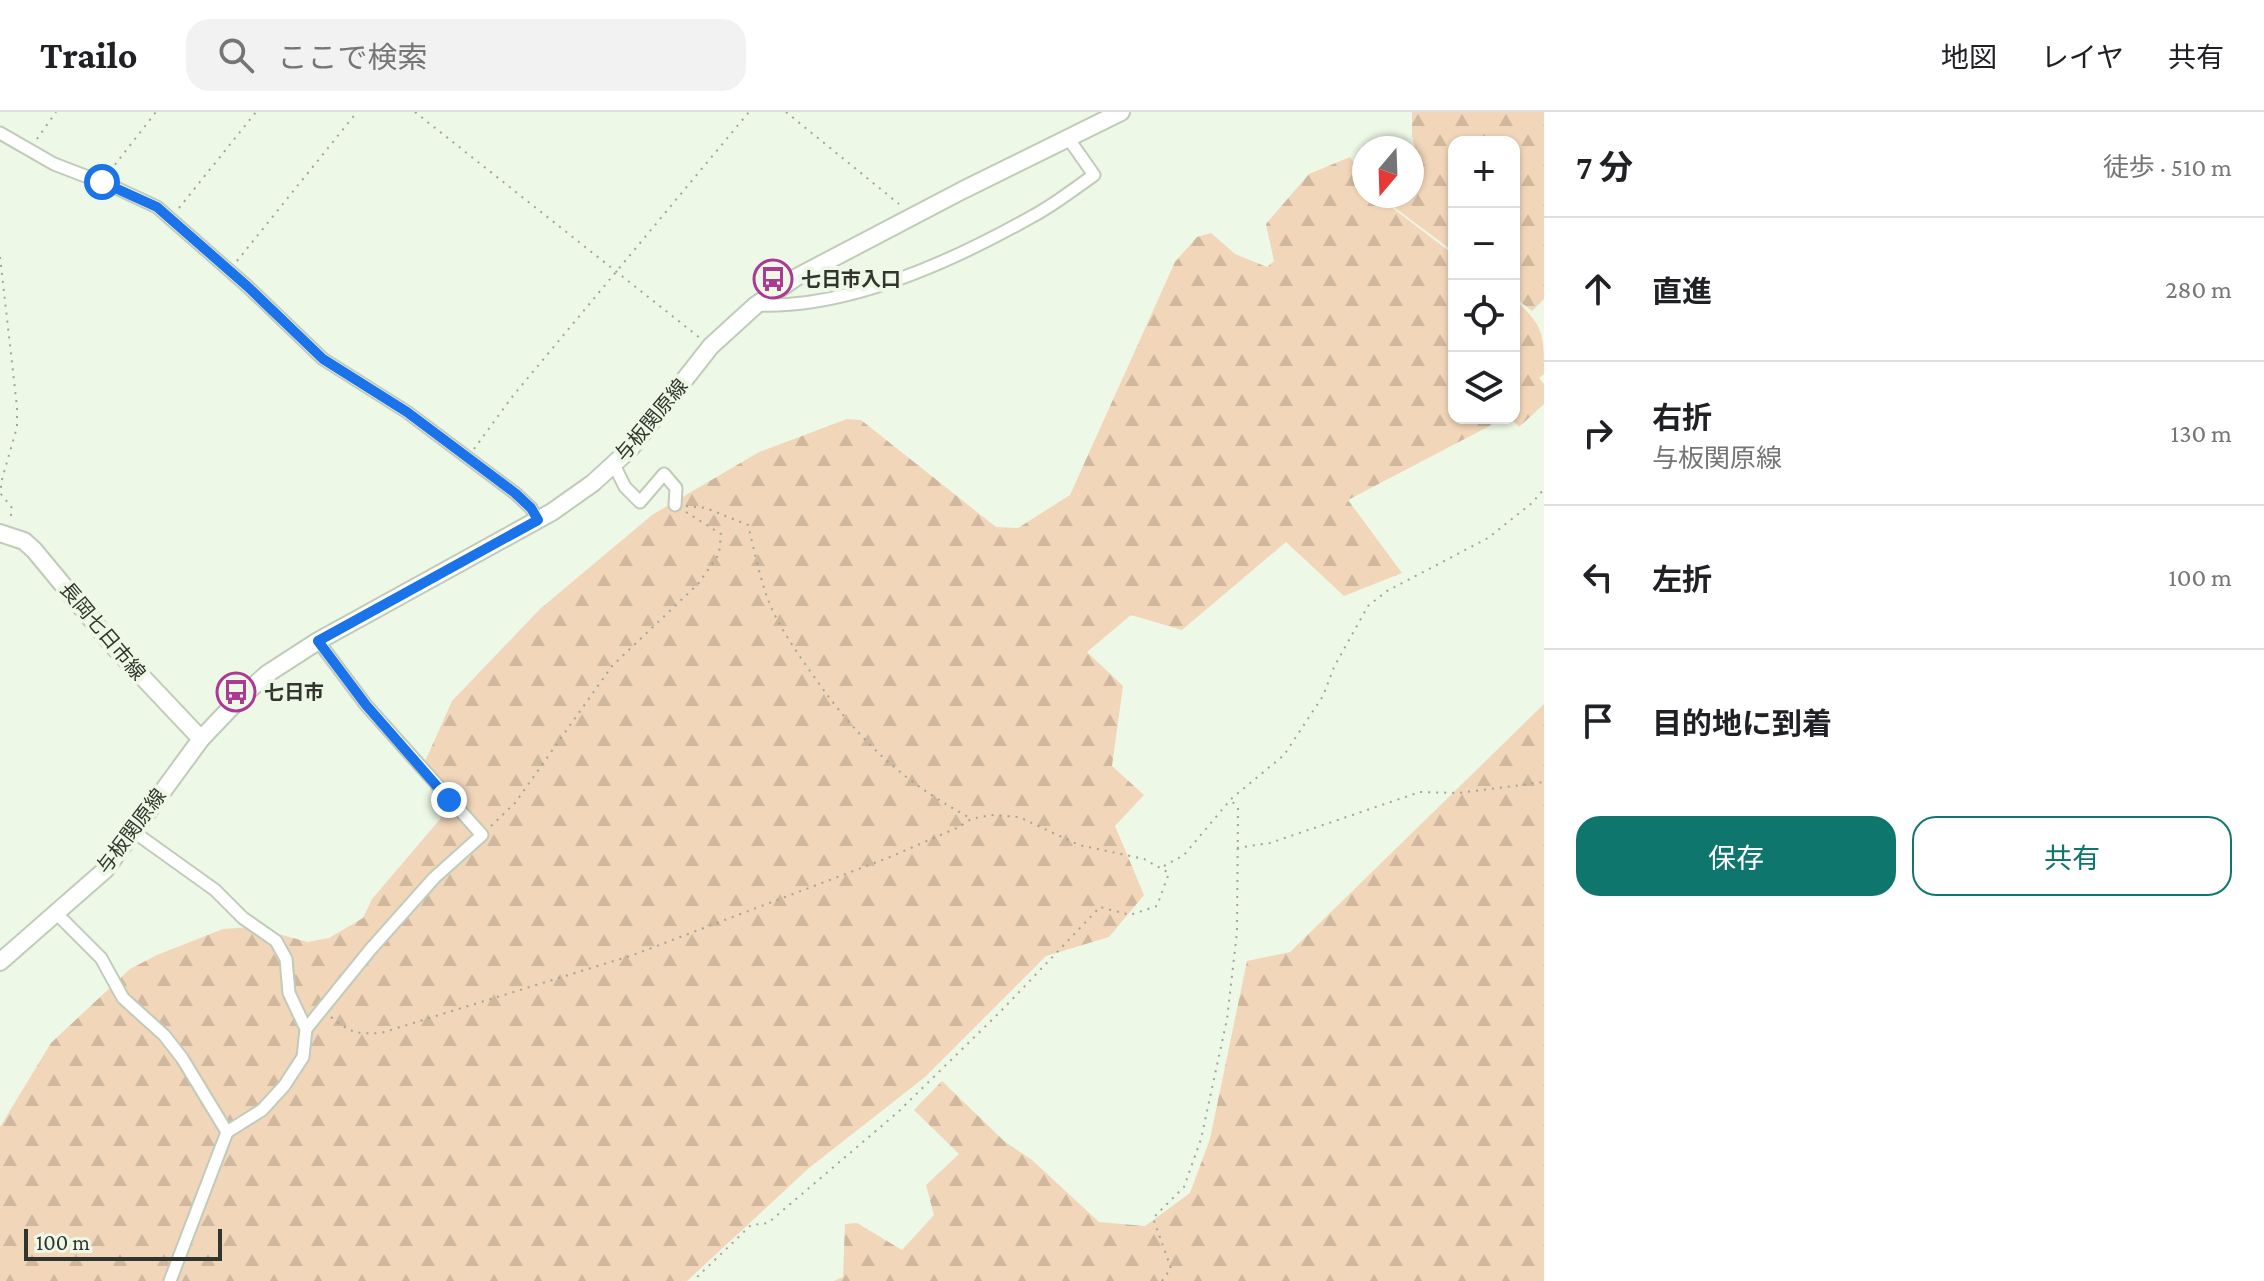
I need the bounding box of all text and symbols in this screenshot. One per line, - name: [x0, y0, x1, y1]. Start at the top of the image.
- search box: [186, 19, 746, 91]
- icon: search: [214, 33, 258, 77]
- text: Trailo: [40, 34, 138, 76]
- text: ここで検索: [278, 41, 428, 74]
- text: 地図: [1941, 42, 1997, 73]
- text: レイヤ: [2041, 42, 2124, 73]
- text: 共有: [2168, 42, 2224, 73]
- north arrow: [1352, 136, 1424, 208]
- map controls: [1448, 136, 1520, 424]
- button: +: [1448, 136, 1520, 208]
- text: 7 分: [1576, 149, 1633, 186]
- text: 徒歩 · 510 m: [2103, 153, 2232, 182]
- route start: [84, 164, 120, 200]
- button: −: [1448, 208, 1520, 280]
- bus stop icon: 七日市入口: [752, 258, 794, 300]
- icon: ahead: [1576, 267, 1620, 311]
- place label: 七日市入口: [801, 268, 901, 290]
- text: 直進: [1652, 275, 1712, 308]
- text: 280 m: [2165, 275, 2232, 304]
- button: locate: [1448, 280, 1520, 352]
- button: layers: [1448, 352, 1520, 424]
- street label: 与板関原線: [610, 375, 692, 465]
- text: 右折: [1652, 401, 1712, 434]
- icon: right: [1576, 411, 1620, 455]
- text: 130 m: [2171, 419, 2232, 448]
- text: 与板関原線: [1652, 444, 1782, 473]
- icon: left: [1576, 555, 1620, 599]
- text: 左折: [1652, 563, 1712, 596]
- text: 100 m: [2168, 563, 2232, 592]
- street label: 長岡七日市線: [56, 578, 150, 684]
- bus stop icon: 七日市: [215, 671, 257, 713]
- place label: 七日市: [264, 681, 324, 703]
- icon: arrive: [1576, 699, 1620, 743]
- text: 目的地に到着: [1652, 707, 1832, 740]
- route end: [431, 782, 467, 818]
- street label: 与板関原線: [92, 784, 170, 878]
- button: 保存: [1576, 816, 1896, 896]
- button: 共有: [1912, 816, 2232, 896]
- scale bar: [24, 1225, 222, 1261]
- text: 100 m: [36, 1230, 90, 1255]

